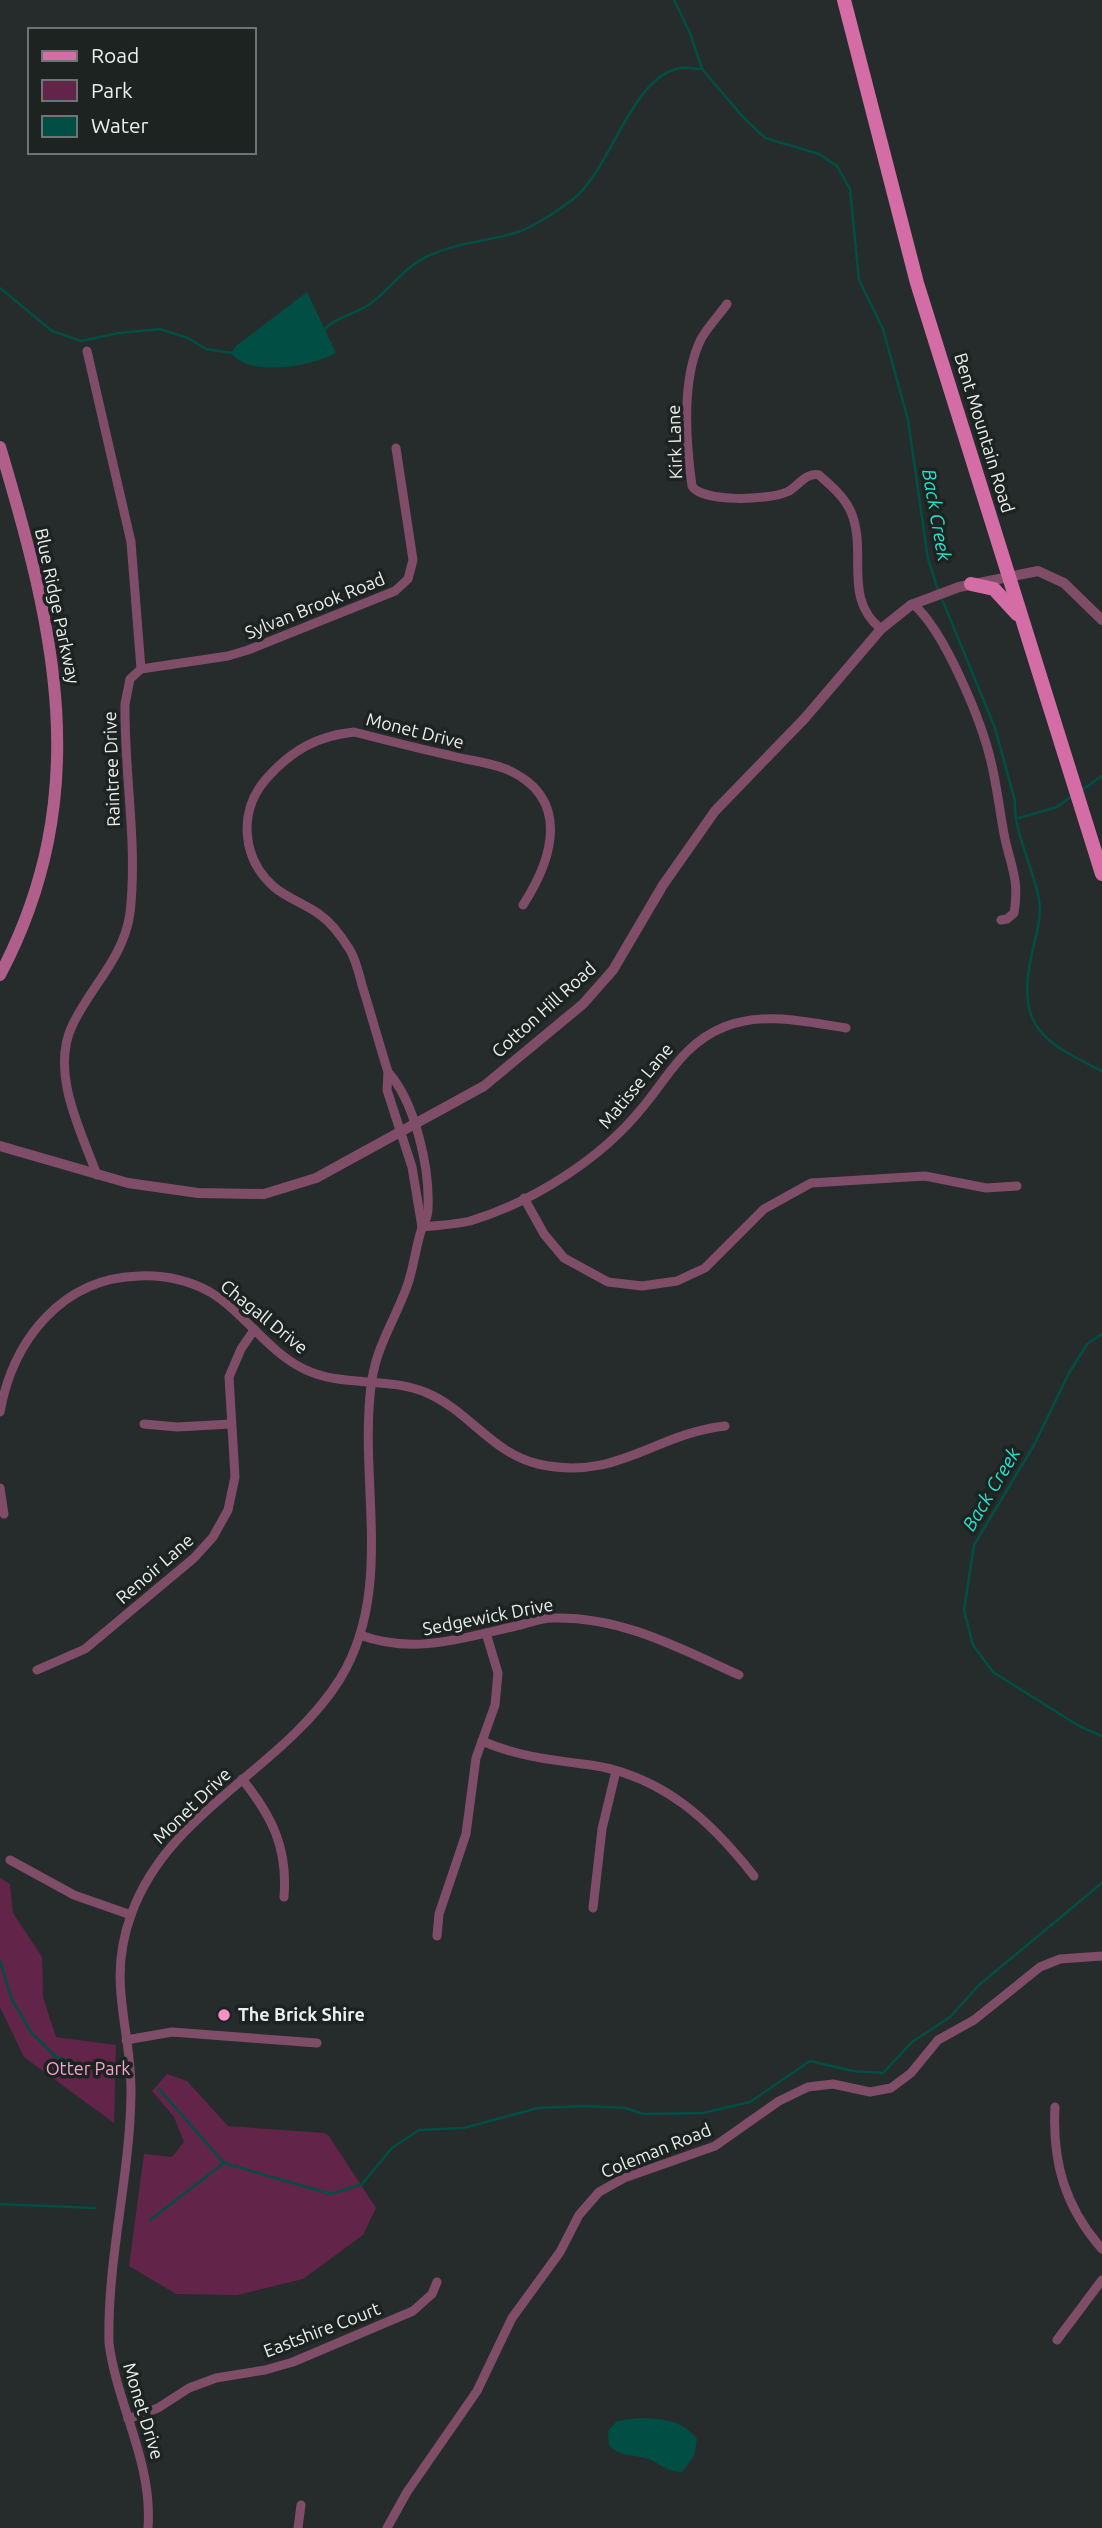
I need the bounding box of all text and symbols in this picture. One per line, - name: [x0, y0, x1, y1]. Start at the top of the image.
- legend: [28, 28, 256, 154]
- text: Road: [91, 43, 139, 67]
- text: Park: [91, 78, 133, 102]
- text: Water: [91, 113, 149, 137]
- street label: Bent Mountain Road: [951, 350, 1019, 515]
- street label: Kirk Lane: [663, 405, 685, 480]
- water label: Back Creek: [918, 467, 956, 563]
- street label: Blue Ridge Parkway: [32, 526, 84, 686]
- street label: Sylvan Brook Road: [242, 568, 387, 642]
- street label: Monet Drive: [364, 708, 466, 752]
- street label: Raintree Drive: [99, 711, 123, 827]
- street label: Cotton Hill Road: [487, 957, 599, 1061]
- street label: Matisse Lane: [594, 1039, 677, 1132]
- street label: Chagall Drive: [217, 1275, 312, 1357]
- water label: Back Creek: [958, 1443, 1025, 1535]
- street label: Renoir Lane: [112, 1529, 197, 1607]
- street label: Sedgewick Drive: [421, 1594, 555, 1638]
- street label: Monet Drive: [148, 1763, 234, 1847]
- place label: The Brick Shire: [238, 2004, 365, 2024]
- marker: The Brick Shire: [216, 2007, 232, 2023]
- park label: Otter Park: [46, 2058, 130, 2078]
- street label: Coleman Road: [598, 2119, 714, 2181]
- street label: Eastshire Court: [261, 2298, 383, 2360]
- street label: Monet Drive: [120, 2360, 168, 2462]

